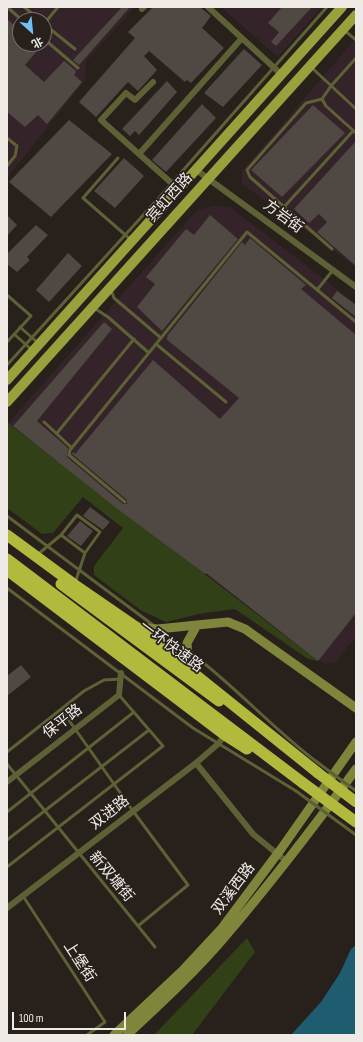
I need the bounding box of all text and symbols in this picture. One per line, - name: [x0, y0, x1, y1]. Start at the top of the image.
- north arrow: [12, 12, 52, 52]
- text: 北: [29, 34, 45, 51]
- street label: 宾虹西路: [143, 170, 197, 226]
- street label: 方岩街: [260, 196, 306, 238]
- street label: 一环快速路: [136, 617, 206, 677]
- street label: 保平路: [40, 701, 86, 743]
- street label: 双进路: [87, 792, 133, 834]
- street label: 新双塘街: [85, 848, 137, 906]
- street label: 双溪西路: [209, 860, 259, 918]
- street label: 上堡街: [59, 938, 99, 986]
- scale bar: [14, 1004, 128, 1030]
- text: 100 m: [19, 1011, 44, 1026]

